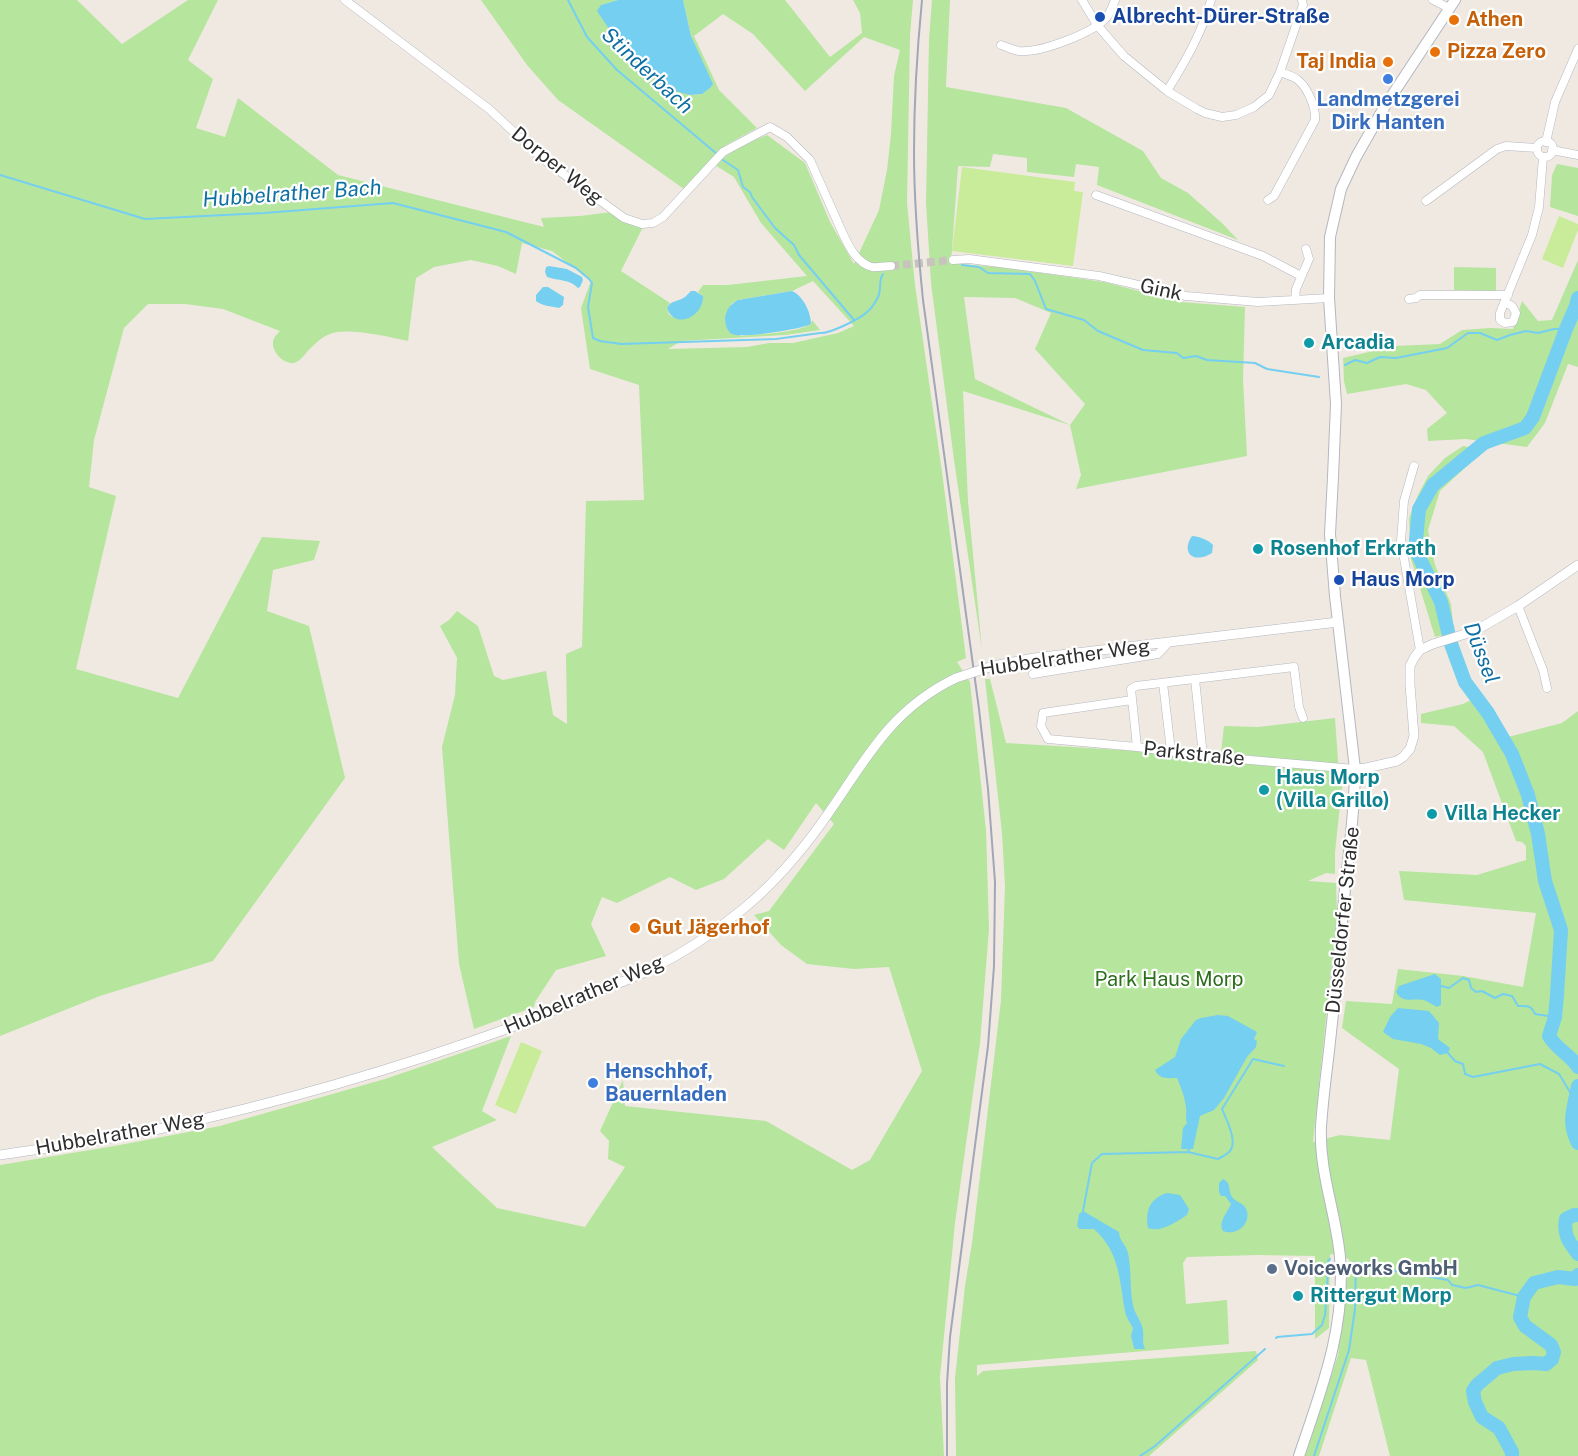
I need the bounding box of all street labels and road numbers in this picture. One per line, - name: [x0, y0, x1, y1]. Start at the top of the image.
- street label: Dorper Weg: [506, 122, 608, 210]
- street label: Gink: [1138, 274, 1184, 306]
- street label: Hubbelrather Weg: [978, 634, 1152, 682]
- street label: Parkstraße: [1142, 737, 1246, 771]
- street label: Düsseldorfer Straße: [1321, 825, 1365, 1015]
- street label: Hubbelrather Weg: [500, 950, 668, 1040]
- street label: Hubbelrather Weg: [33, 1107, 207, 1161]

